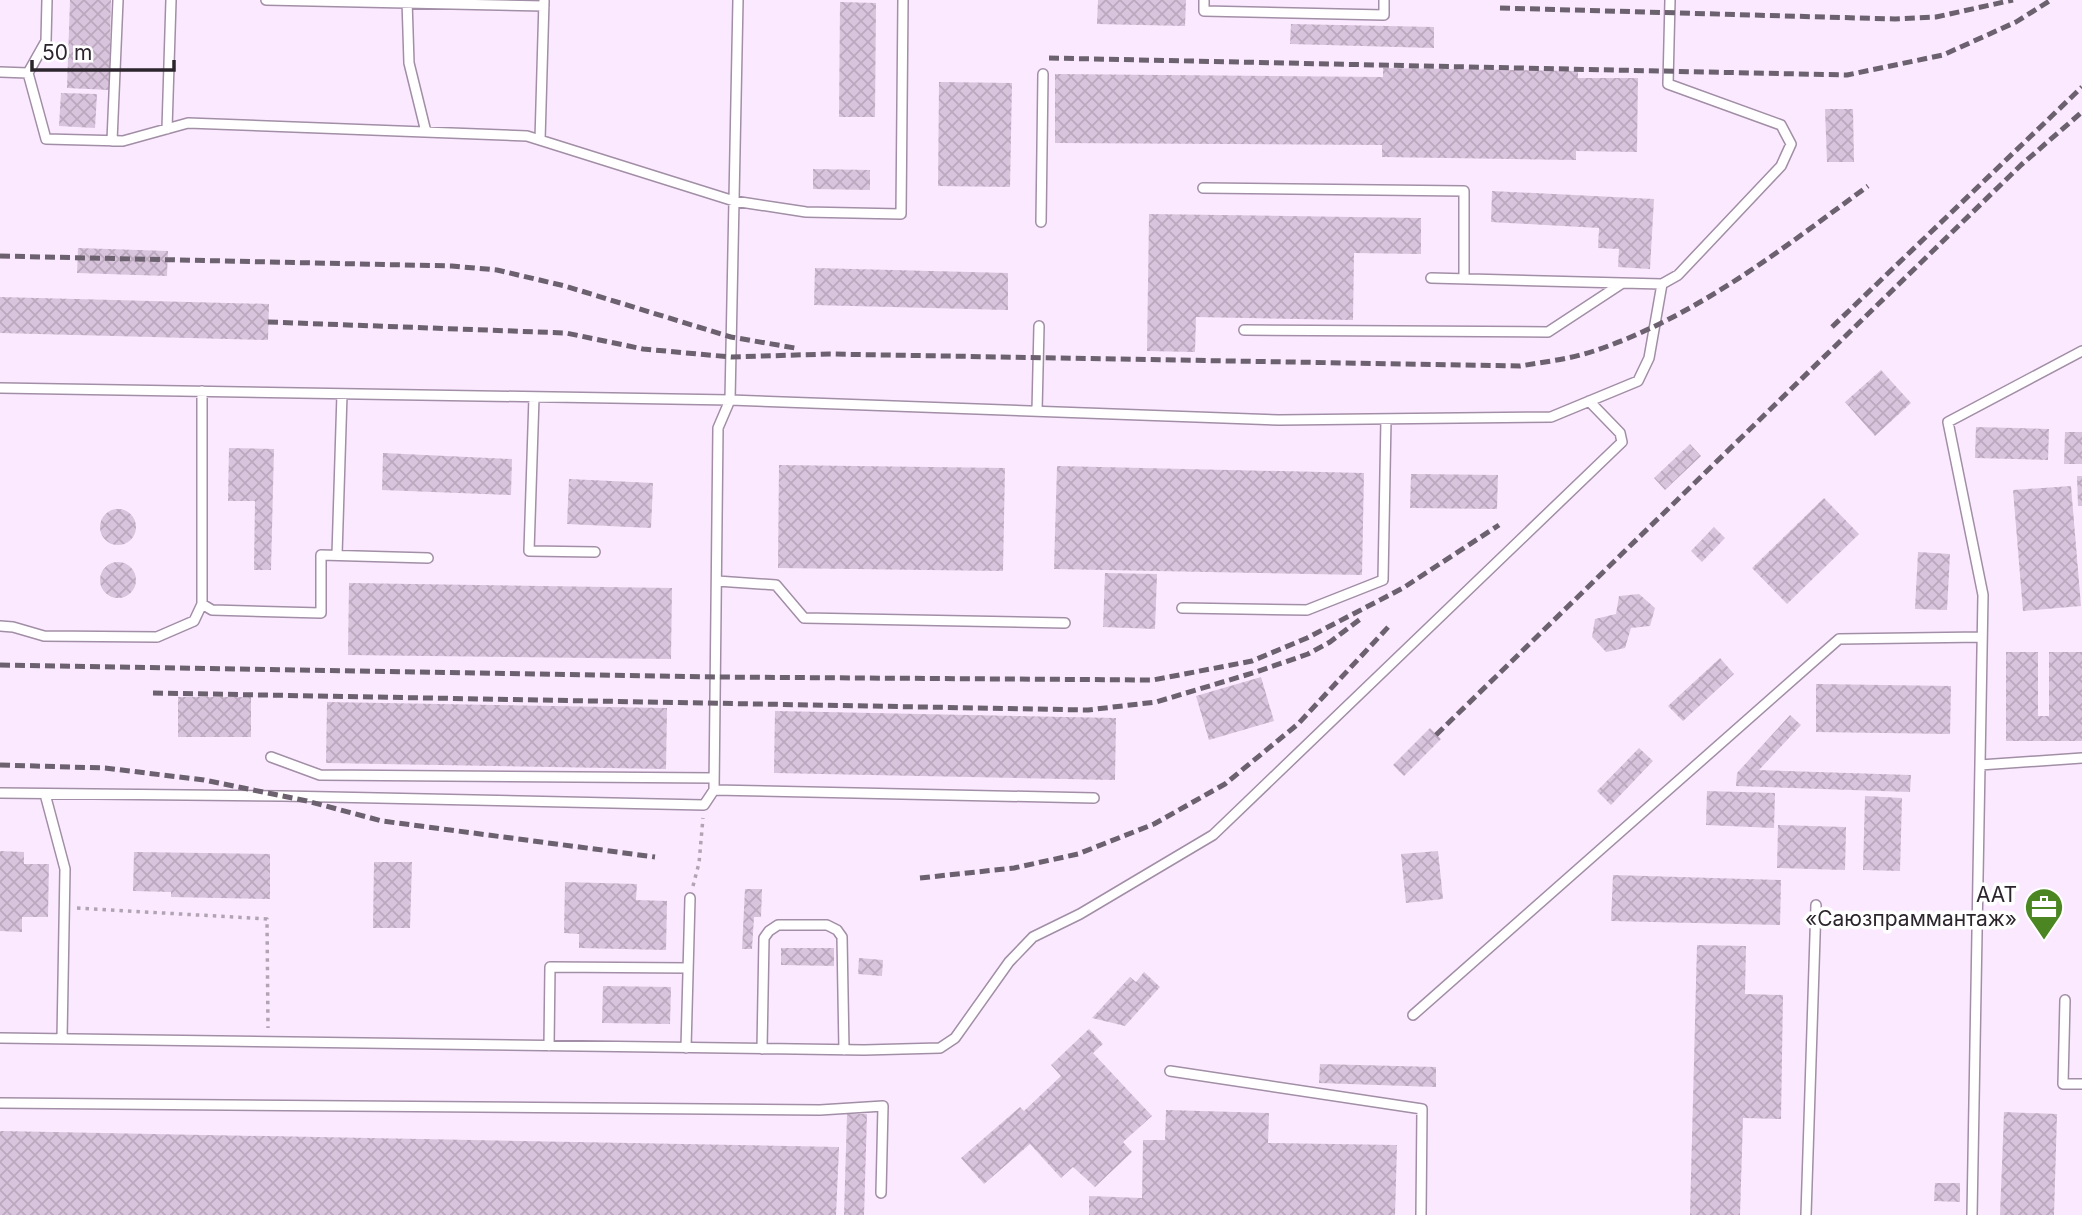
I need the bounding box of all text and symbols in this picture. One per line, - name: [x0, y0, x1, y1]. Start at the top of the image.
- scale bar: [32, 28, 173, 72]
- text: 50 m: [42, 40, 92, 65]
- place label: ААТ «Саюзпраммантаж»: [1805, 882, 2017, 931]
- office icon: ААТ «Саюзпраммантаж»: [2023, 886, 2065, 941]

